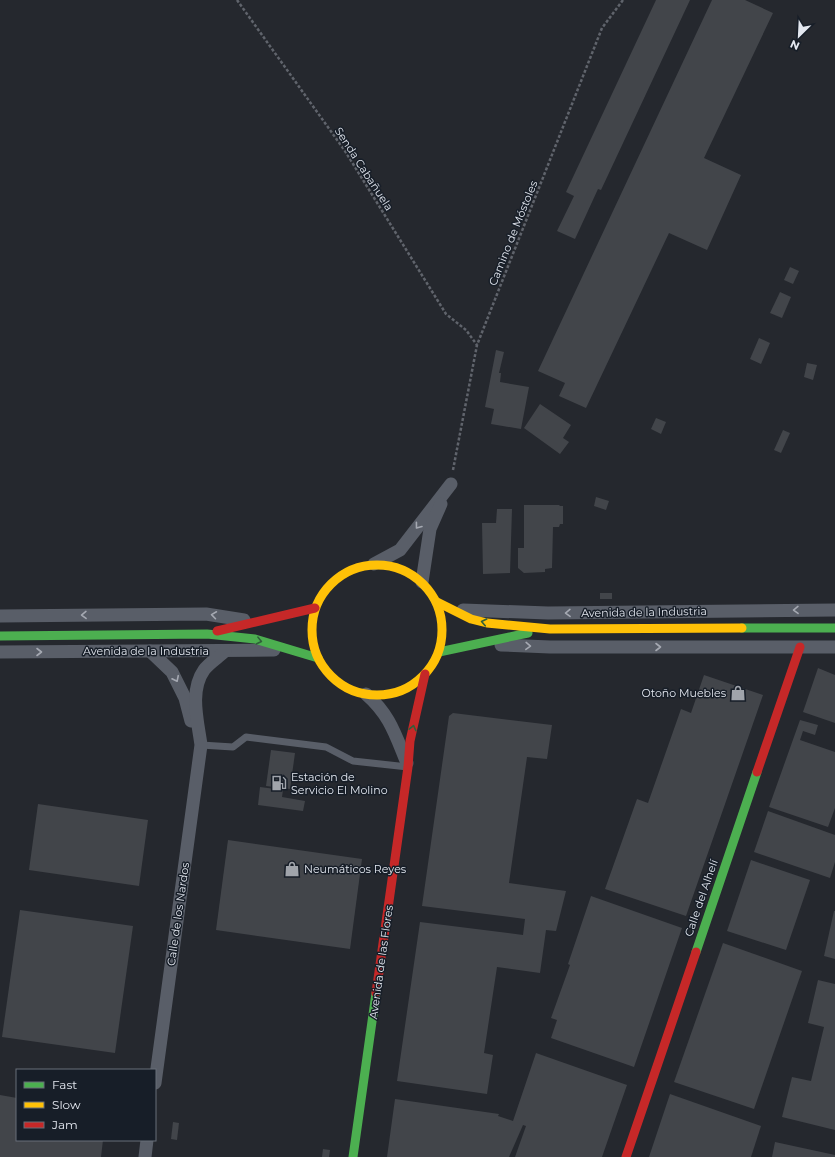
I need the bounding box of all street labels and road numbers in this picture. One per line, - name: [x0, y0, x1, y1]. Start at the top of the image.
- street label: Senda Cabañuela: [332, 125, 396, 213]
- street label: Camino de Móstoles: [486, 178, 541, 288]
- street label: Avenida de la Industria: [581, 604, 707, 620]
- street label: Avenida de la Industria: [83, 644, 209, 658]
- street label: Calle del Alhelí: [681, 857, 721, 938]
- street label: Calle de los Nardos: [164, 861, 192, 967]
- street label: Avenida de las Flores: [366, 903, 396, 1020]

